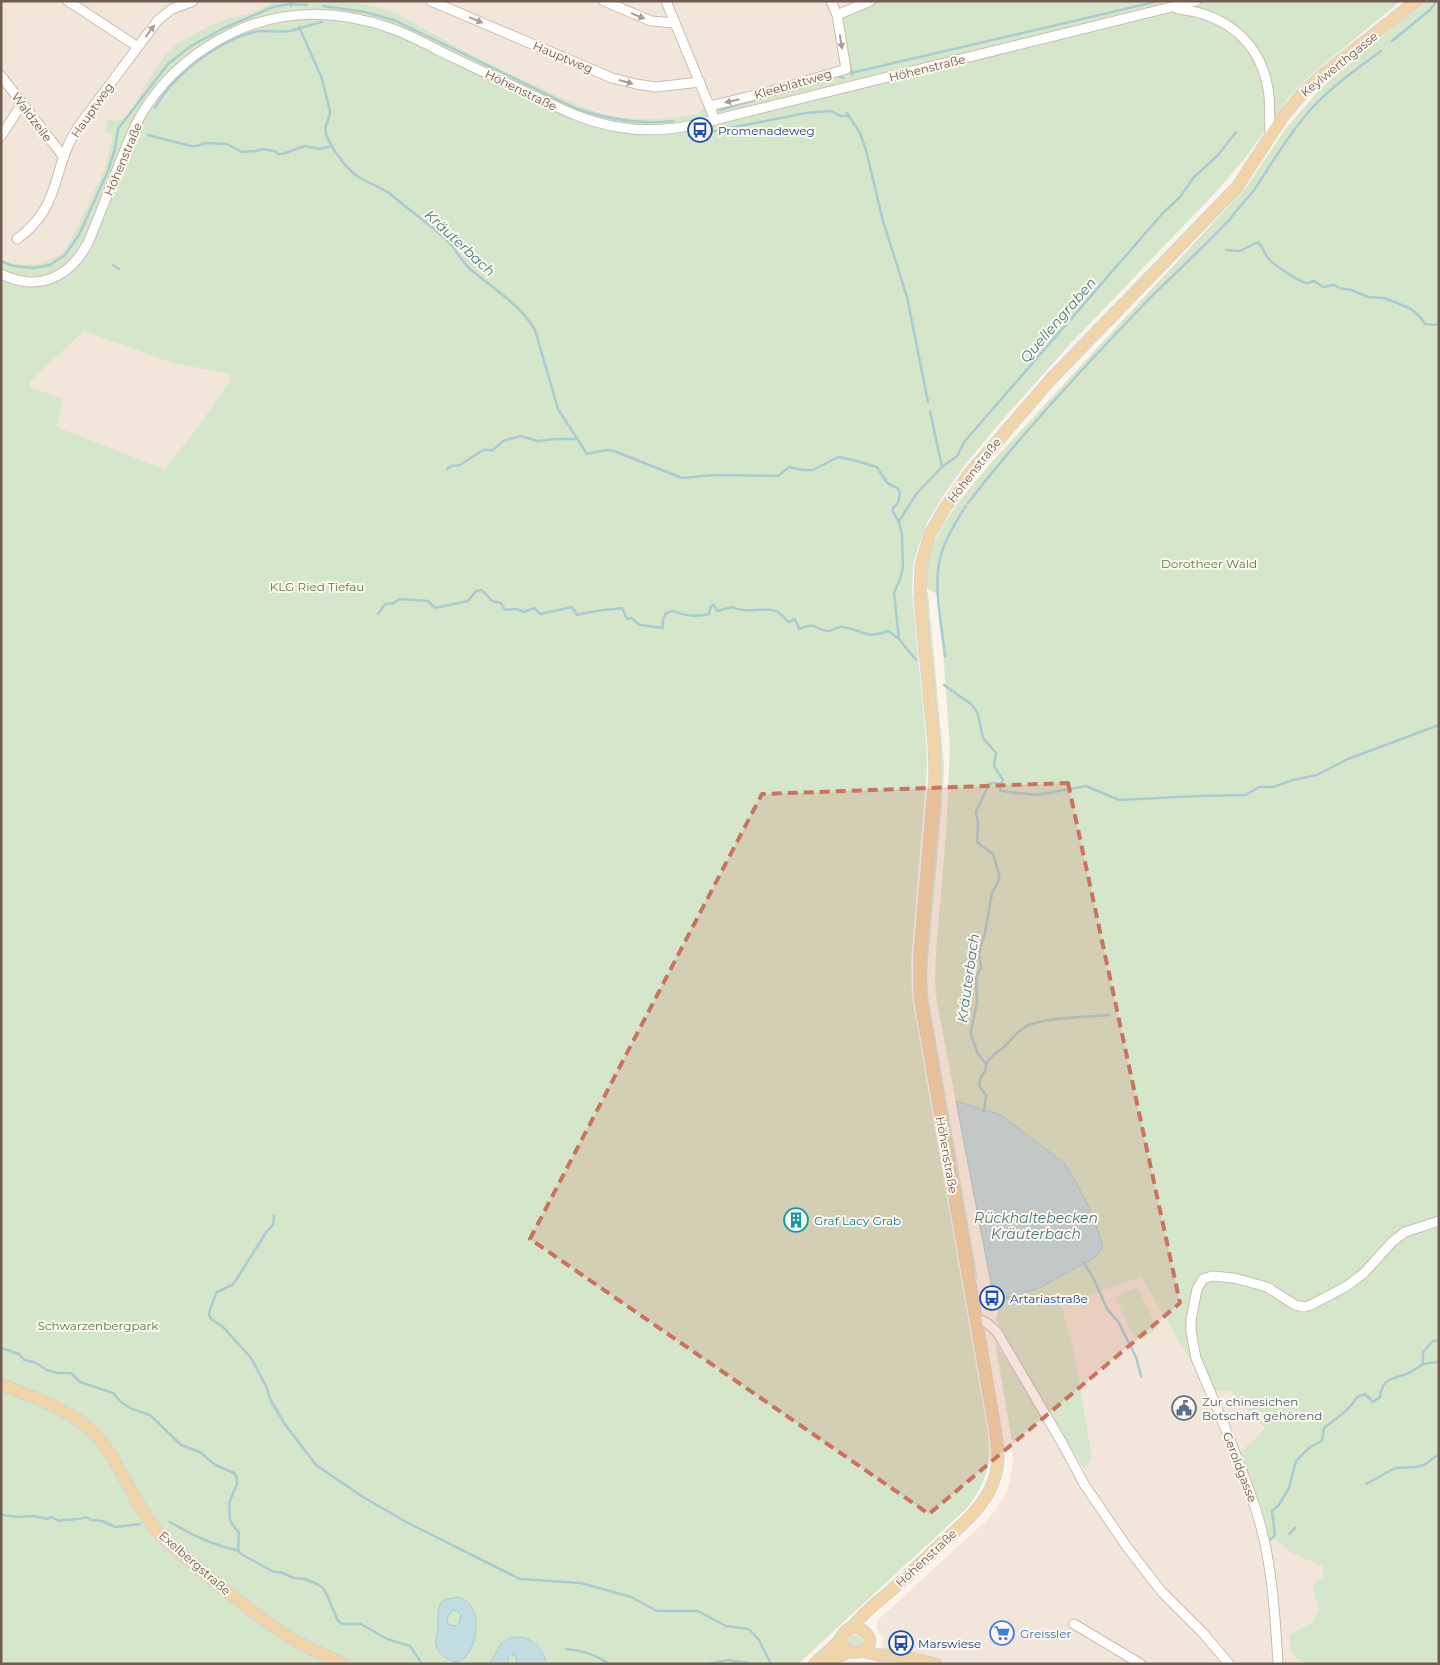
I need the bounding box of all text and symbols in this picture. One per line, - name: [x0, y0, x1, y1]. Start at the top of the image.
- one-way arrow: [631, 13, 646, 20]
- one-way arrow: [469, 17, 483, 25]
- one-way arrow: [144, 25, 155, 38]
- street label: Keylwerthgasse: [1297, 28, 1381, 100]
- one-way arrow: [838, 34, 846, 50]
- street label: Hauptweg: [531, 38, 595, 76]
- street label: Höhenstraße: [887, 51, 967, 85]
- street label: Höhenstraße: [483, 66, 559, 114]
- street label: Kleeblattweg: [752, 66, 834, 102]
- one-way arrow: [619, 78, 634, 86]
- street label: Hauptweg: [68, 80, 116, 140]
- street label: Waldzeile: [9, 89, 55, 145]
- one-way arrow: [724, 97, 739, 105]
- bus stop icon: Promenadeweg: [687, 117, 713, 143]
- street label: Höhenstraße: [101, 120, 145, 198]
- place label: Promenadeweg: [718, 123, 815, 138]
- water label: Kräuterbach: [421, 206, 499, 280]
- water label: Quellengraben: [1016, 274, 1100, 366]
- street label: Höhenstraße: [944, 435, 1004, 505]
- park label: Dorotheer Wald: [1161, 556, 1257, 571]
- park label: KLG Ried Tiefau: [270, 579, 364, 594]
- water label: Kräuterbach: [953, 932, 983, 1024]
- street label: Höhenstraße: [933, 1115, 961, 1195]
- building icon: Graf Lacy Grab: [783, 1207, 809, 1233]
- water label: Rückhaltebecken Kräuterbach: [974, 1209, 1098, 1243]
- place label: Graf Lacy Grab: [814, 1213, 901, 1228]
- bus stop icon: Artariastraße: [979, 1285, 1005, 1311]
- place label: Artariastraße: [1010, 1291, 1088, 1306]
- park label: Schwarzenbergpark: [38, 1318, 159, 1333]
- place label: Zur chinesichen Botschaft gehörend: [1202, 1394, 1323, 1423]
- public building icon: Zur chinesichen Botschaft gehörend: [1171, 1395, 1197, 1421]
- street label: Geroldgasse: [1220, 1430, 1260, 1504]
- street label: Höhenstraße: [892, 1526, 960, 1590]
- street label: Exelbergstraße: [156, 1528, 234, 1598]
- supermarket icon: Greissler: [989, 1620, 1015, 1646]
- place label: Greissler: [1020, 1626, 1072, 1641]
- bus stop icon: Marswiese: [888, 1630, 914, 1656]
- place label: Marswiese: [918, 1636, 981, 1651]

